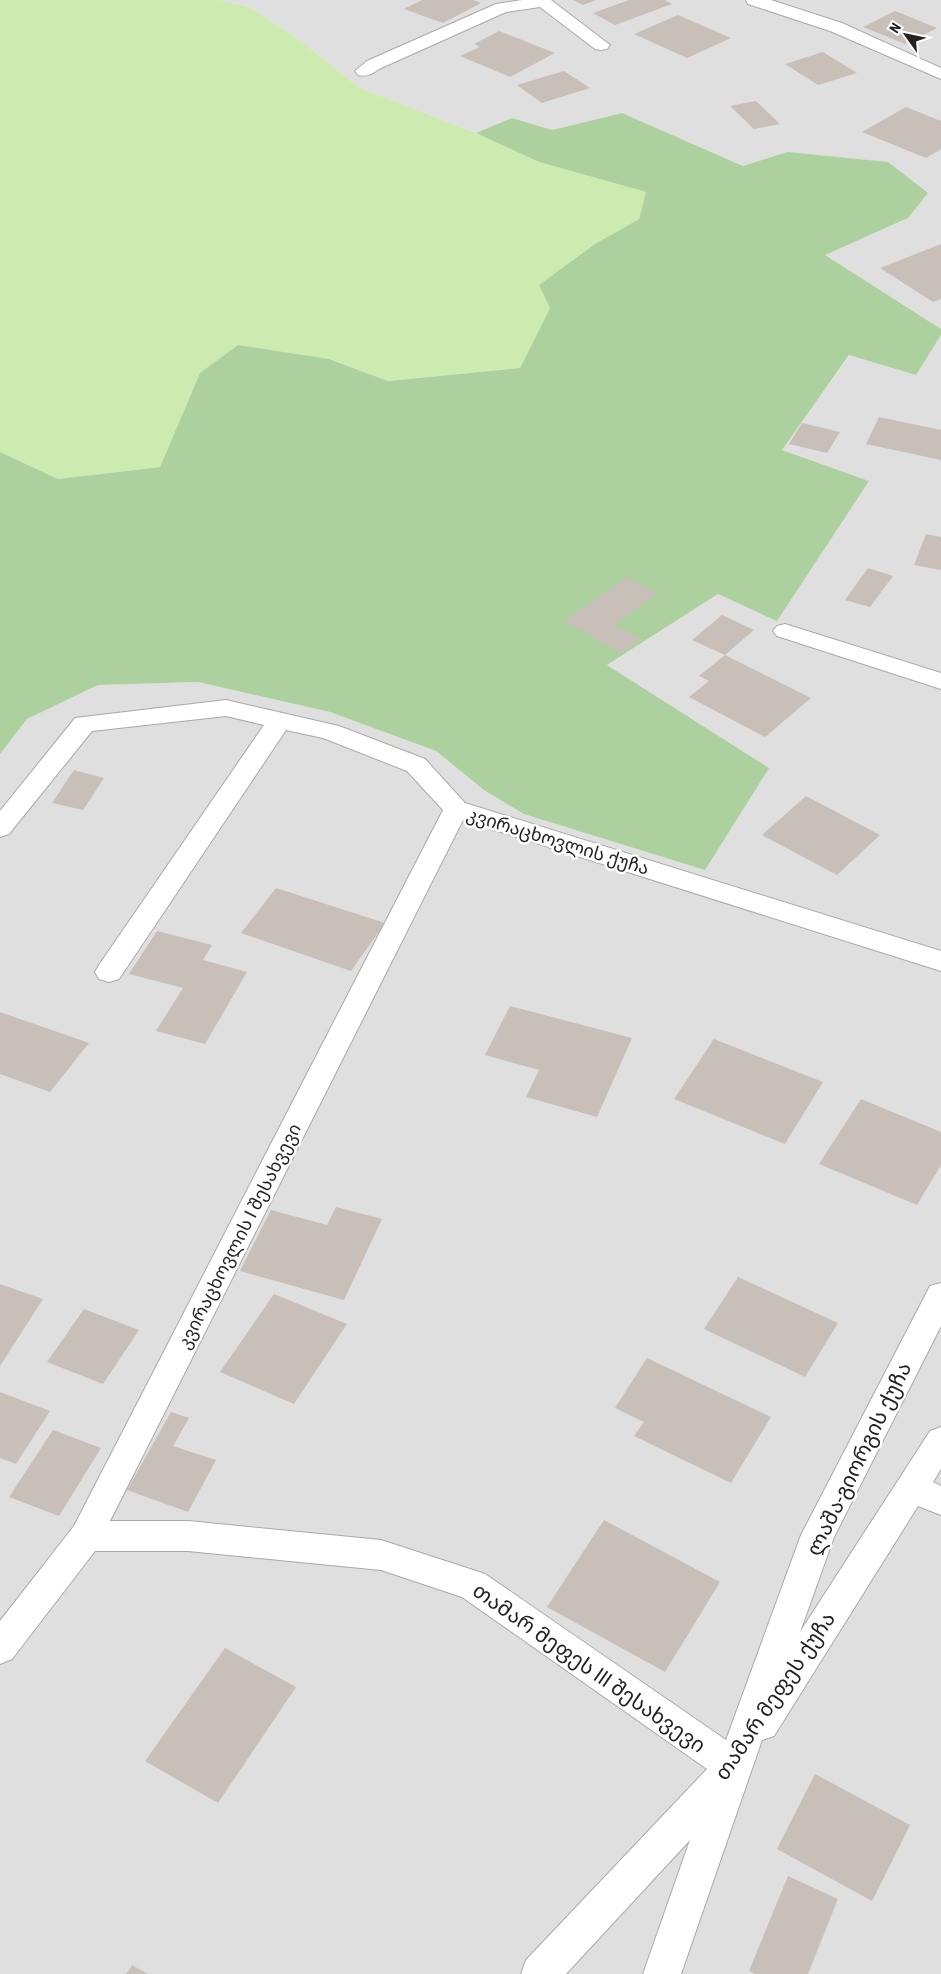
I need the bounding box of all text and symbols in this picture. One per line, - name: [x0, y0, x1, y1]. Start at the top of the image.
- north arrow: [881, 10, 931, 60]
- text: N: [886, 20, 904, 36]
- street label: კვირაცხოვლის ქუჩა: [464, 803, 652, 880]
- street label: კვირაცხოვლის I შესახვევი: [173, 1120, 306, 1353]
- street label: ლაშა-გიორგის ქუჩა: [802, 1358, 917, 1560]
- street label: თამარ მეფეს III შესახვევი: [468, 1578, 710, 1758]
- street label: თამარ მეფეს ქუჩა: [710, 1607, 840, 1785]

